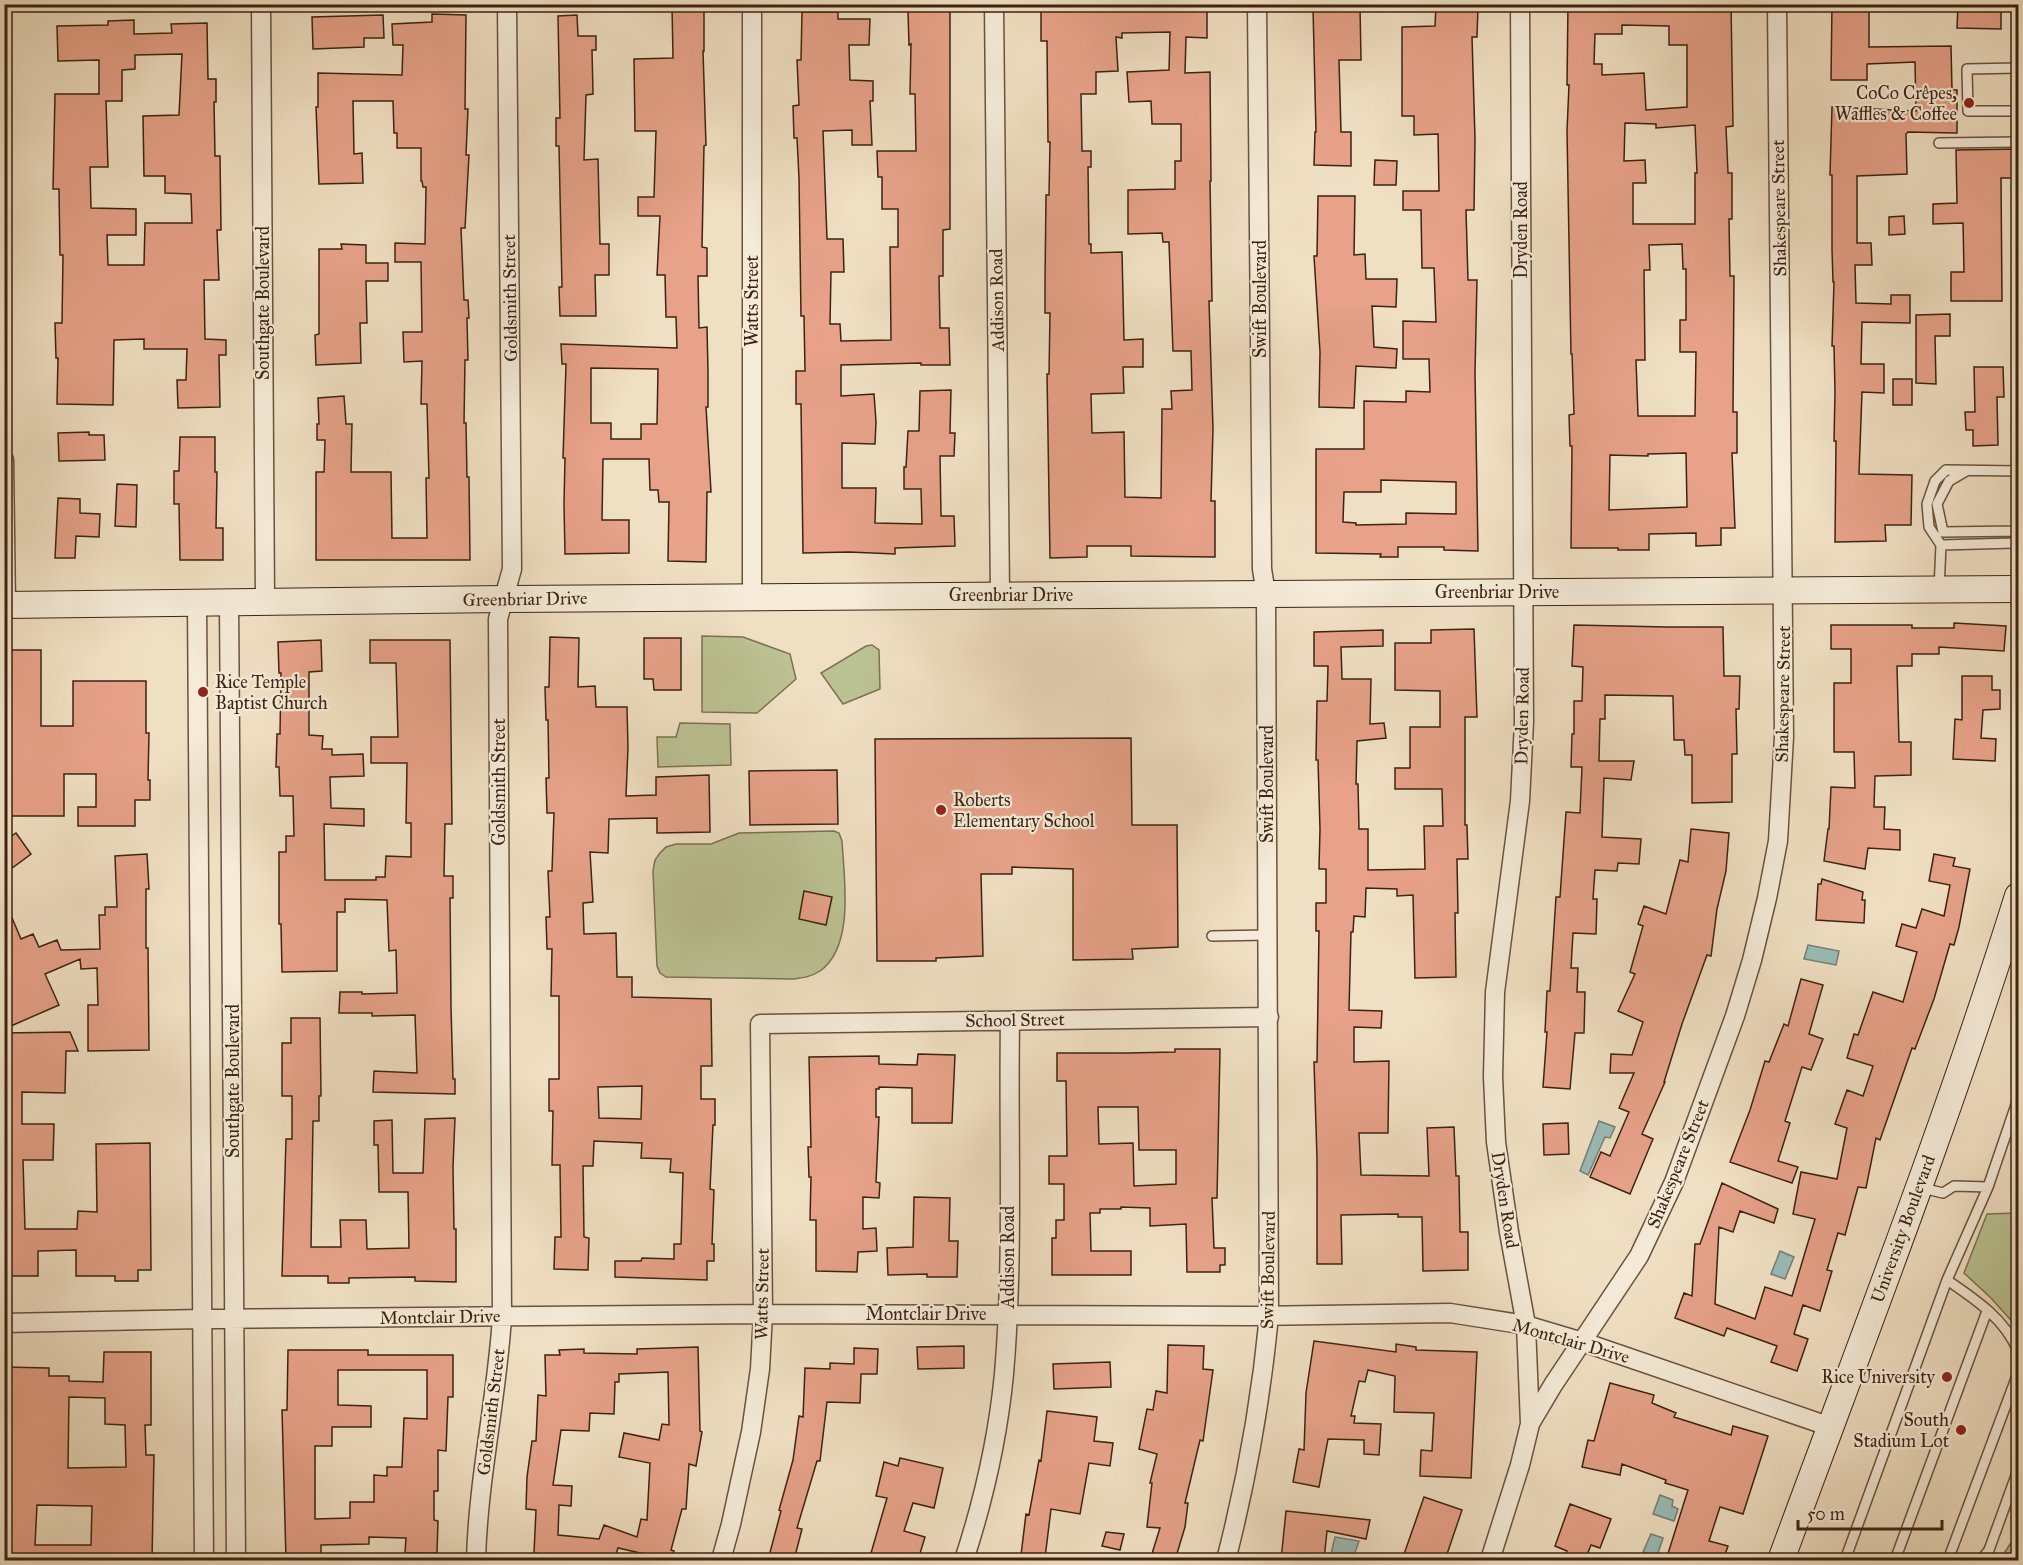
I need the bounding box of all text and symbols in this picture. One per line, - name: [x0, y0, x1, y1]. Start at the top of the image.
- place label: CoCo Crêpes, Waffles & Coffee: [1835, 82, 1957, 125]
- marker: CoCo Crêpes, Waffles & Coffee: [1962, 96, 1976, 110]
- street label: Shakespeare Street: [1767, 139, 1791, 277]
- street label: Dryden Road: [1510, 181, 1532, 279]
- street label: Southgate Boulevard: [252, 226, 275, 380]
- street label: Goldsmith Street: [498, 233, 522, 362]
- street label: Swift Boulevard: [1249, 240, 1271, 358]
- street label: Addison Road: [985, 248, 1009, 353]
- street label: Watts Street: [741, 255, 763, 347]
- street label: Greenbriar Drive: [1435, 581, 1559, 603]
- street label: Greenbriar Drive: [949, 584, 1073, 606]
- street label: Greenbriar Drive: [462, 587, 588, 611]
- street label: Shakespeare Street: [1771, 625, 1795, 763]
- street label: Dryden Road: [1510, 667, 1534, 765]
- place label: Rice Temple Baptist Church: [215, 671, 328, 714]
- marker: Rice Temple Baptist Church: [196, 685, 210, 699]
- street label: Goldsmith Street: [488, 718, 510, 846]
- street label: Swift Boulevard: [1256, 725, 1278, 843]
- place label: Roberts Elementary School: [953, 789, 1095, 832]
- marker: Roberts Elementary School: [934, 803, 948, 817]
- street label: Southgate Boulevard: [222, 1004, 245, 1158]
- street label: School Street: [965, 1008, 1066, 1032]
- street label: Shakespeare Street: [1642, 1096, 1714, 1232]
- street label: Dryden Road: [1486, 1150, 1524, 1250]
- street label: University Boulevard: [1866, 1152, 1940, 1306]
- street label: Addison Road: [997, 1206, 1019, 1309]
- street label: Swift Boulevard: [1256, 1211, 1280, 1329]
- street label: Watts Street: [750, 1247, 774, 1340]
- street label: Montclair Drive: [866, 1303, 986, 1325]
- street label: Montclair Drive: [379, 1305, 501, 1329]
- street label: Montclair Drive: [1510, 1314, 1632, 1368]
- street label: Goldsmith Street: [472, 1347, 510, 1477]
- place label: Rice University: [1821, 1366, 1936, 1388]
- marker: Rice University: [1940, 1370, 1954, 1384]
- place label: South Stadium Lot: [1853, 1409, 1950, 1452]
- marker: South Stadium Lot: [1954, 1423, 1968, 1437]
- scale bar: [1798, 1493, 1942, 1531]
- text: 50 m: [1807, 1503, 1845, 1525]

